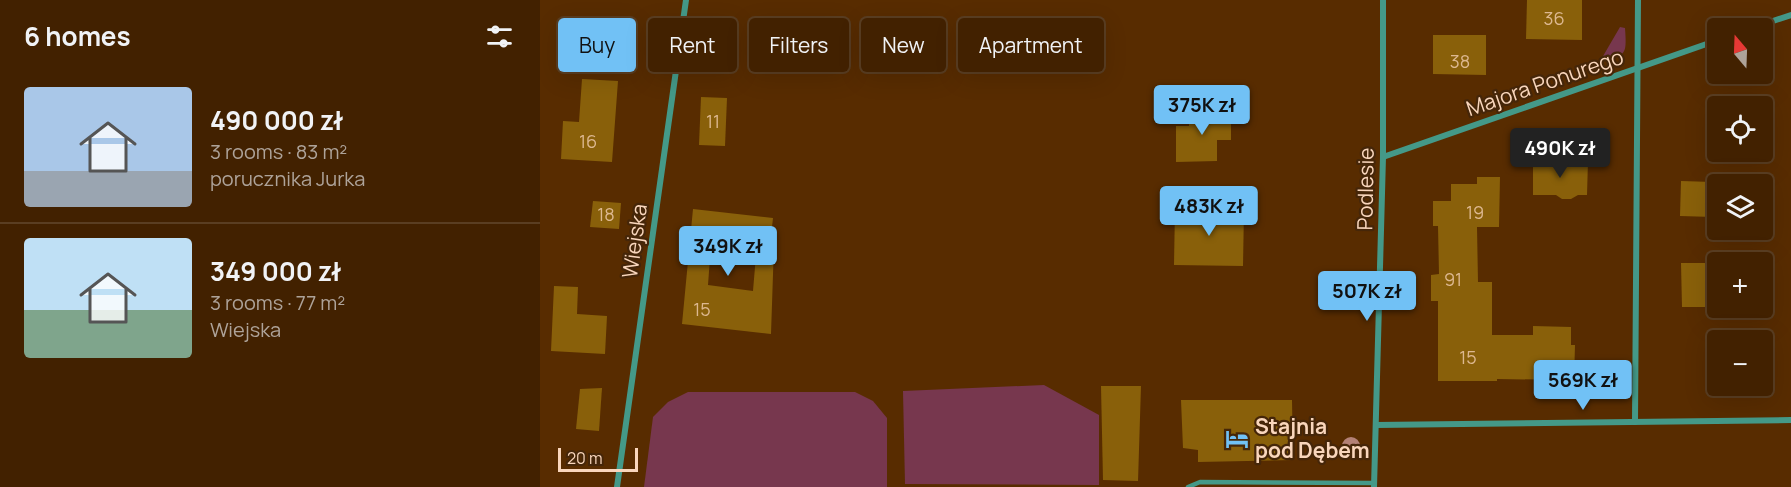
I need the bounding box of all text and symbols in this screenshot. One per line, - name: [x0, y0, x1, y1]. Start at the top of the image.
- house number: 36: [1543, 6, 1565, 30]
- text: 6 homes: [24, 18, 131, 54]
- chip: Buy: [558, 18, 636, 72]
- chip: Rent: [648, 18, 737, 72]
- chip: Filters: [749, 18, 849, 72]
- chip: New: [861, 18, 946, 72]
- chip: Apartment: [958, 18, 1104, 72]
- north arrow: [1707, 18, 1773, 84]
- map controls: [1707, 18, 1773, 396]
- icon: filters: [483, 20, 516, 53]
- street label: Majora Ponurego: [1462, 42, 1627, 122]
- house number: 38: [1450, 49, 1470, 73]
- pin: 375K zł: [1147, 85, 1257, 136]
- text: 375K zł: [1168, 91, 1236, 118]
- button: locate: [1707, 96, 1773, 162]
- text: 490 000 zł: [210, 102, 343, 138]
- house number: 11: [706, 109, 720, 133]
- icon: home: [72, 111, 144, 183]
- pin: 490K zł: [1505, 128, 1615, 179]
- house number: 16: [579, 129, 597, 153]
- text: 490K zł: [1524, 134, 1596, 161]
- text: 3 rooms · 83 m²: [210, 138, 347, 165]
- street label: Podlesie: [1350, 147, 1380, 231]
- text: porucznika Jurka: [210, 165, 365, 192]
- button: layers: [1707, 174, 1773, 240]
- pin: 483K zł: [1154, 186, 1264, 237]
- text: 483K zł: [1174, 192, 1244, 219]
- house number: 19: [1466, 200, 1484, 224]
- house number: 18: [597, 202, 615, 226]
- street label: Wiejska: [615, 202, 653, 280]
- pin: 349K zł: [673, 226, 783, 277]
- text: 349K zł: [693, 232, 763, 259]
- button: +: [1707, 252, 1773, 318]
- text: 349 000 zł: [210, 253, 341, 289]
- icon: home: [72, 262, 144, 334]
- house number: 91: [1444, 267, 1462, 291]
- pin: 507K zł: [1312, 271, 1422, 322]
- text: 507K zł: [1332, 277, 1402, 304]
- text: 3 rooms · 77 m²: [210, 289, 345, 316]
- house number: 15: [693, 297, 711, 321]
- text: Wiejska: [210, 316, 281, 343]
- button: −: [1707, 330, 1773, 396]
- house number: 15: [1459, 345, 1477, 369]
- pin: 569K zł: [1528, 360, 1638, 411]
- text: 569K zł: [1548, 366, 1618, 393]
- place label: Stajnia pod Dębem: [1255, 412, 1370, 464]
- hotel icon: Stajnia pod Dębem: [1224, 426, 1250, 452]
- scale bar: [558, 445, 638, 472]
- text: 20 m: [567, 447, 603, 469]

